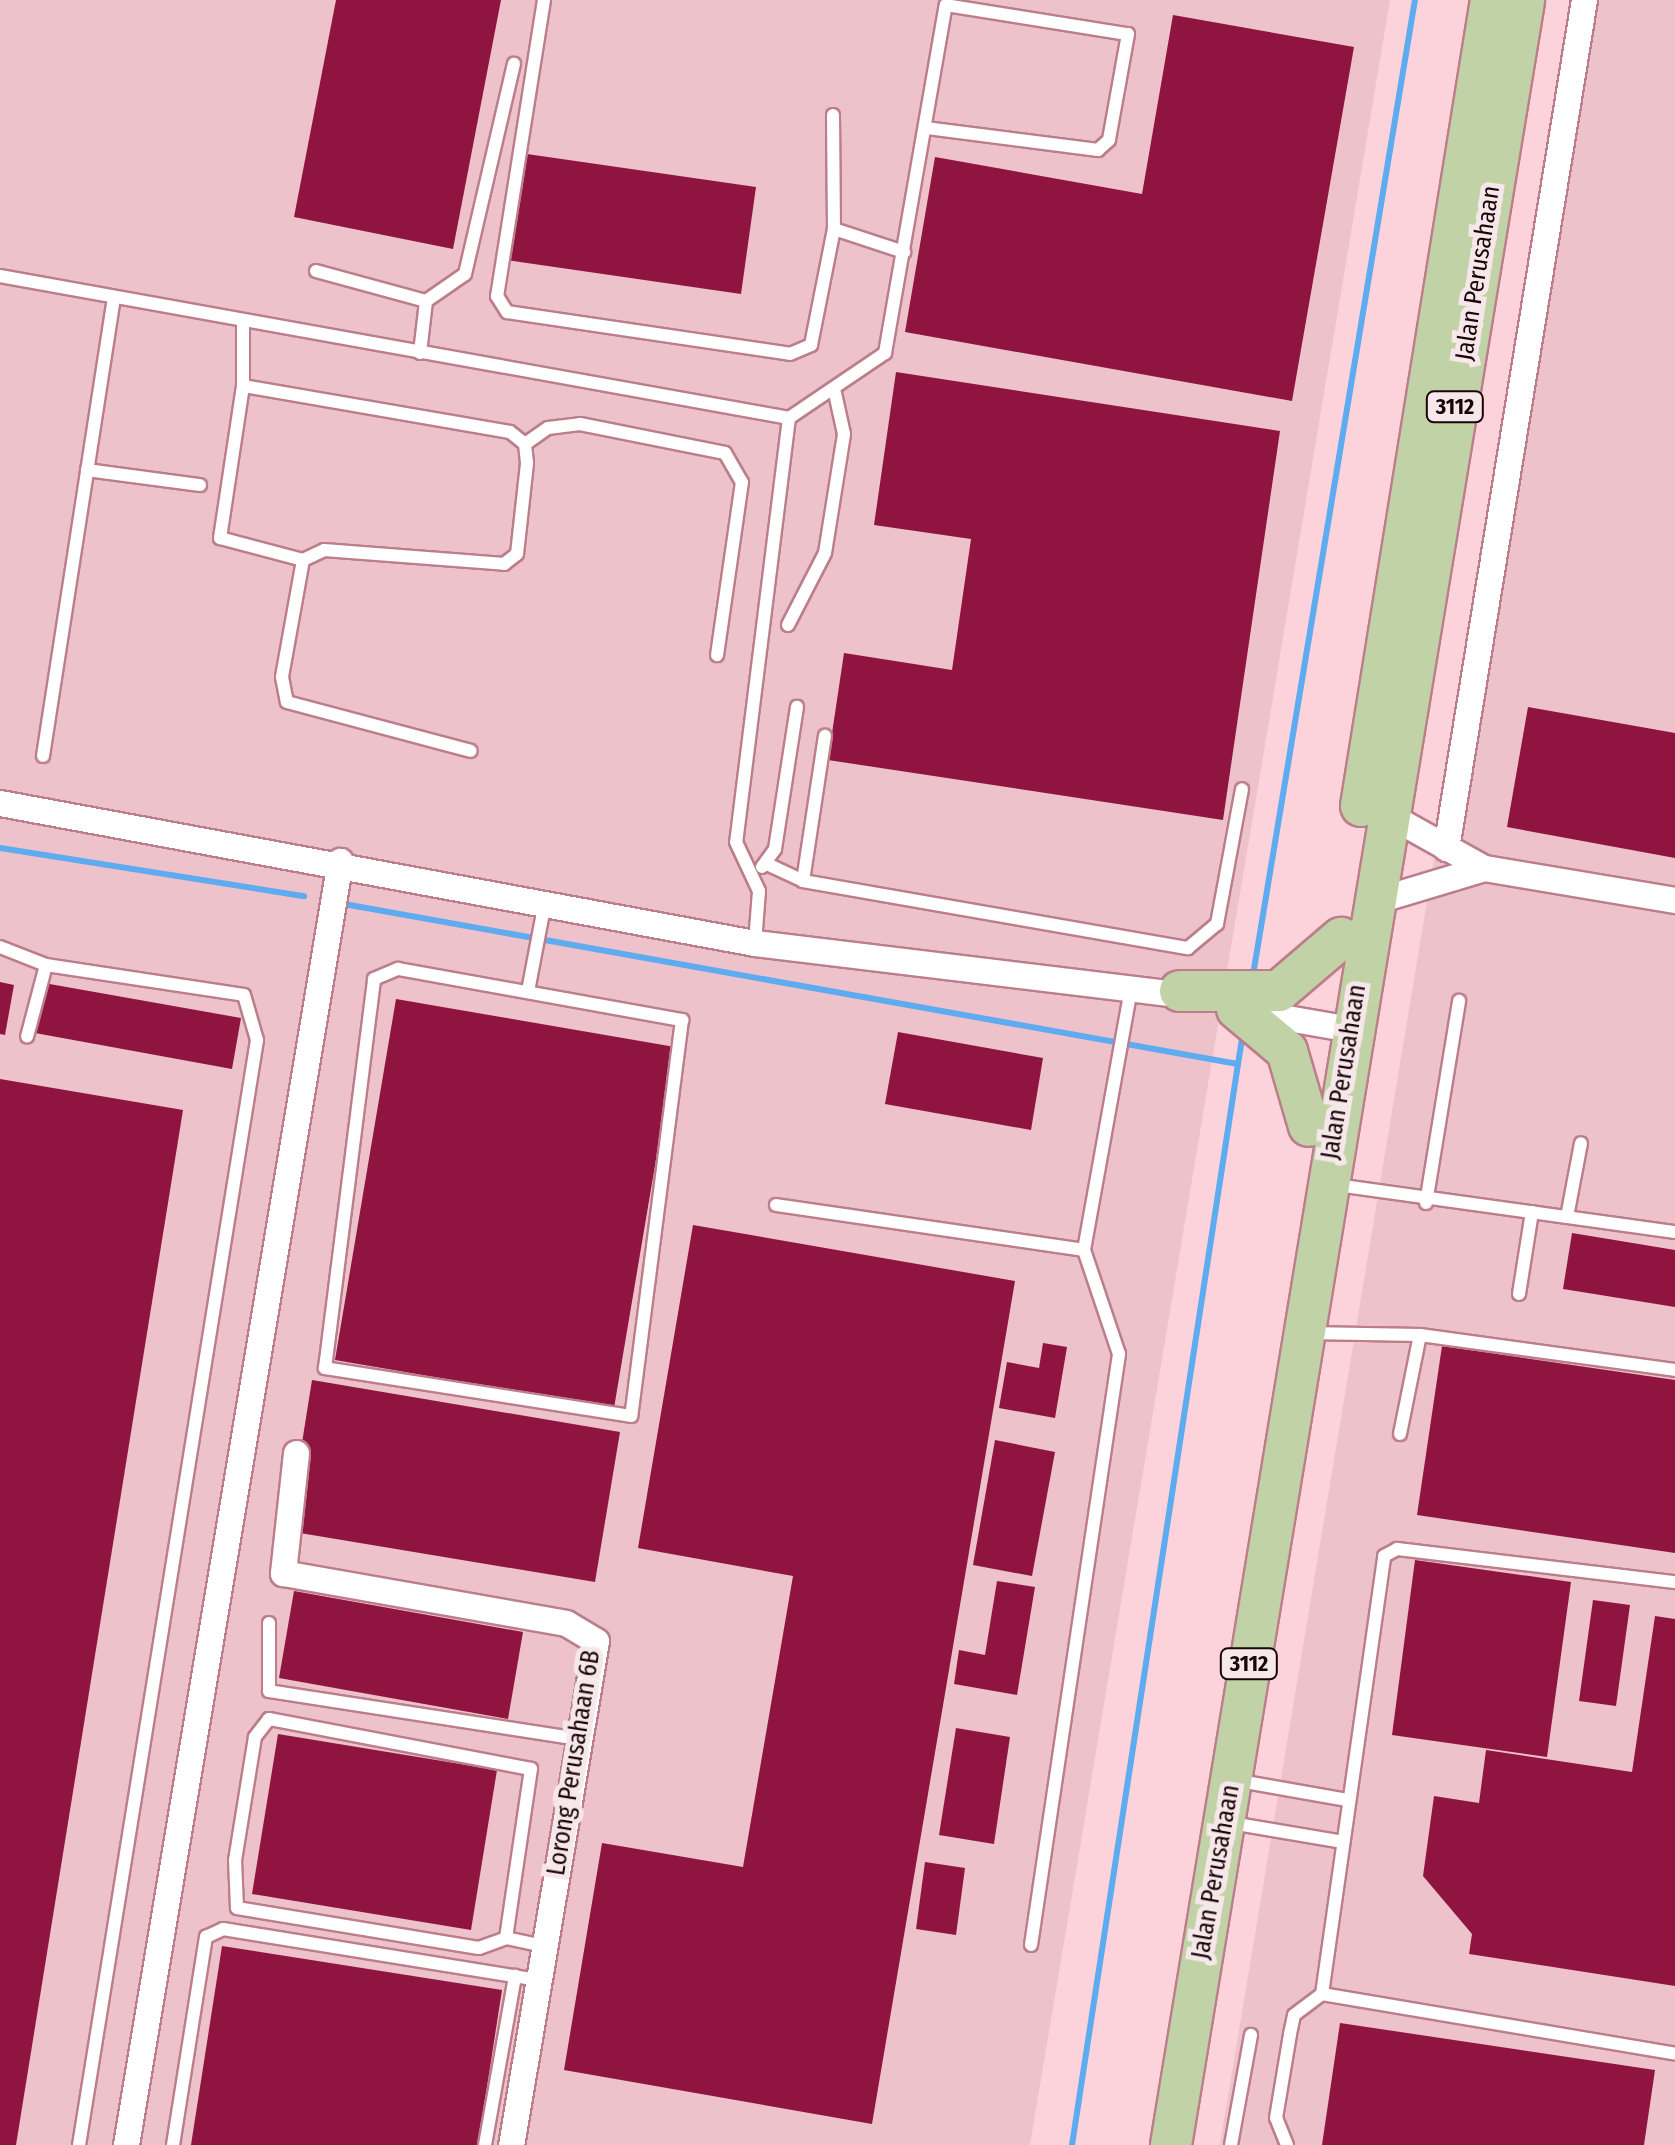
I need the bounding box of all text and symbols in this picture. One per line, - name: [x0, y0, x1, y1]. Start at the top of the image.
- street label: Jalan Perusahaan: [1449, 183, 1507, 363]
- road number: 3112: [1425, 390, 1485, 424]
- street label: Jalan Perusahaan: [1315, 982, 1373, 1162]
- road number: 3112: [1219, 1647, 1279, 1681]
- street label: Lorong Perusahaan 6B: [541, 1648, 607, 1878]
- street label: Jalan Perusahaan: [1186, 1782, 1246, 1962]

